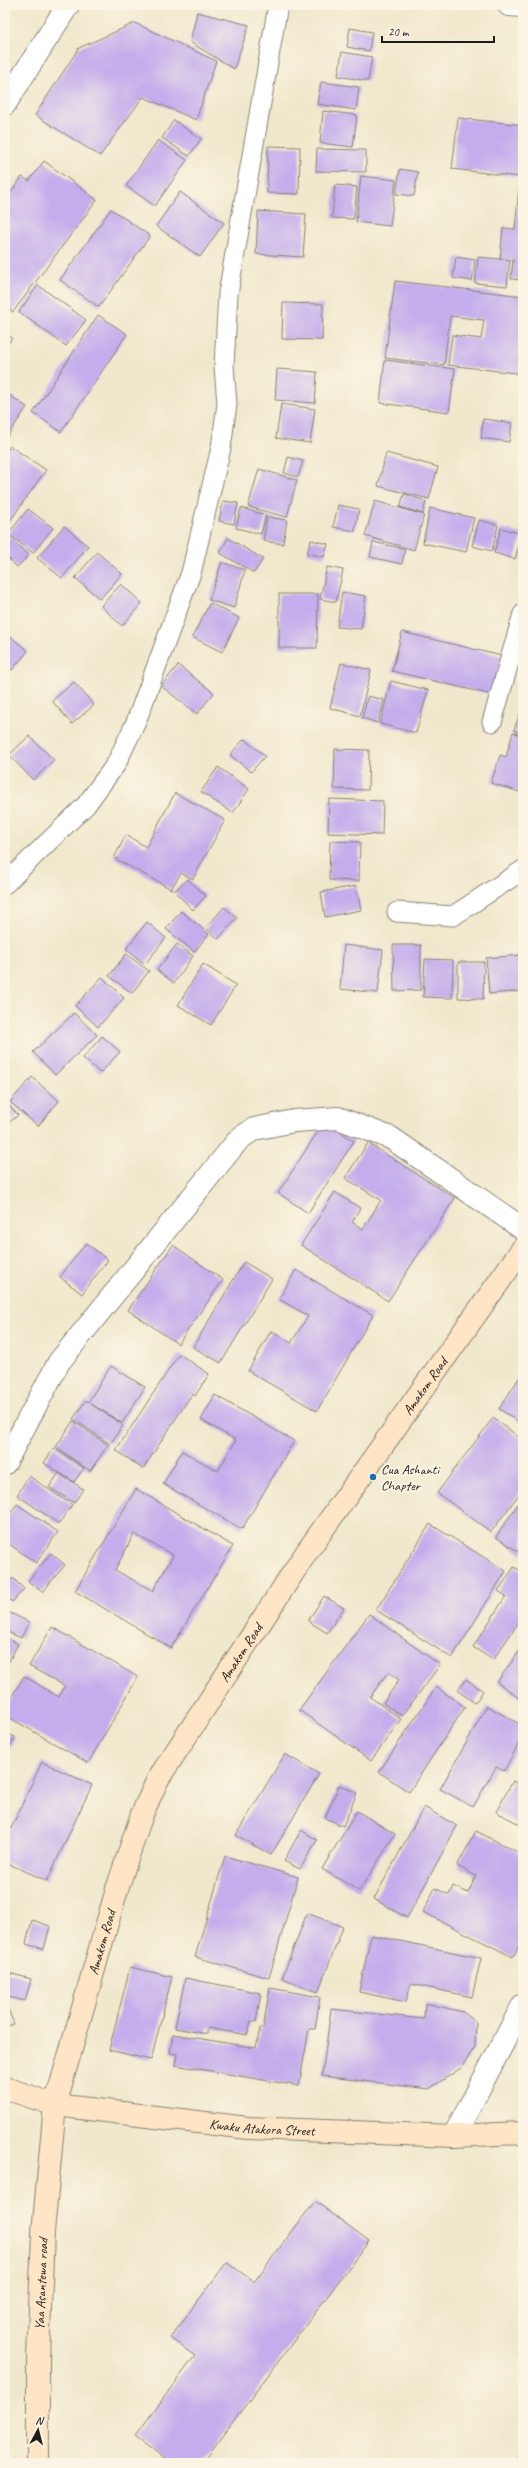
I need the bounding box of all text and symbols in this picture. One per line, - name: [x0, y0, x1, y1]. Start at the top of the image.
- scale bar: [382, 18, 494, 44]
- text: 20 m: [388, 24, 410, 40]
- street label: Amakom Road: [399, 1352, 452, 1418]
- place label: Cua Ashanti Chapter: [381, 1461, 441, 1494]
- marker: Cua Ashanti Chapter: [368, 1472, 378, 1482]
- street label: Amakom Road: [215, 1618, 267, 1685]
- street label: Amakom Road: [84, 1906, 120, 1976]
- street label: Kwaku Atakora Street: [208, 2115, 316, 2139]
- street label: Yaa Asantewa road: [31, 2235, 51, 2330]
- north arrow: [18, 2410, 58, 2450]
- text: N: [35, 2413, 46, 2428]

